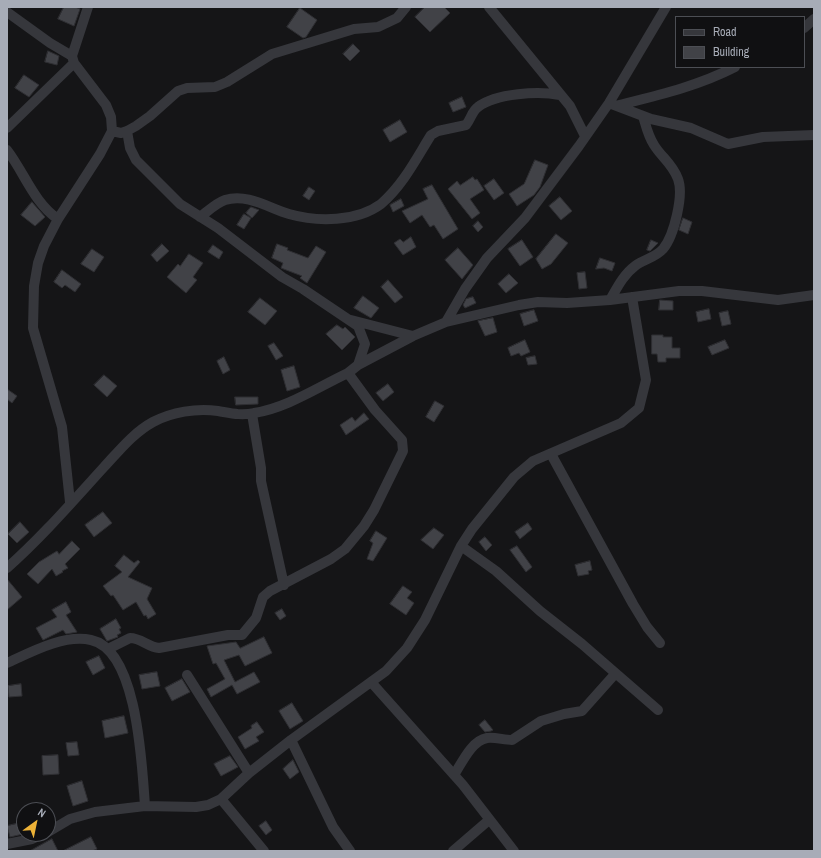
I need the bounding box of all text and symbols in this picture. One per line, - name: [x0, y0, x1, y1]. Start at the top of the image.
- legend: [675, 16, 805, 68]
- text: Road: [713, 24, 737, 40]
- text: Building: [713, 44, 749, 60]
- north arrow: [16, 802, 56, 842]
- text: N: [35, 805, 49, 820]

